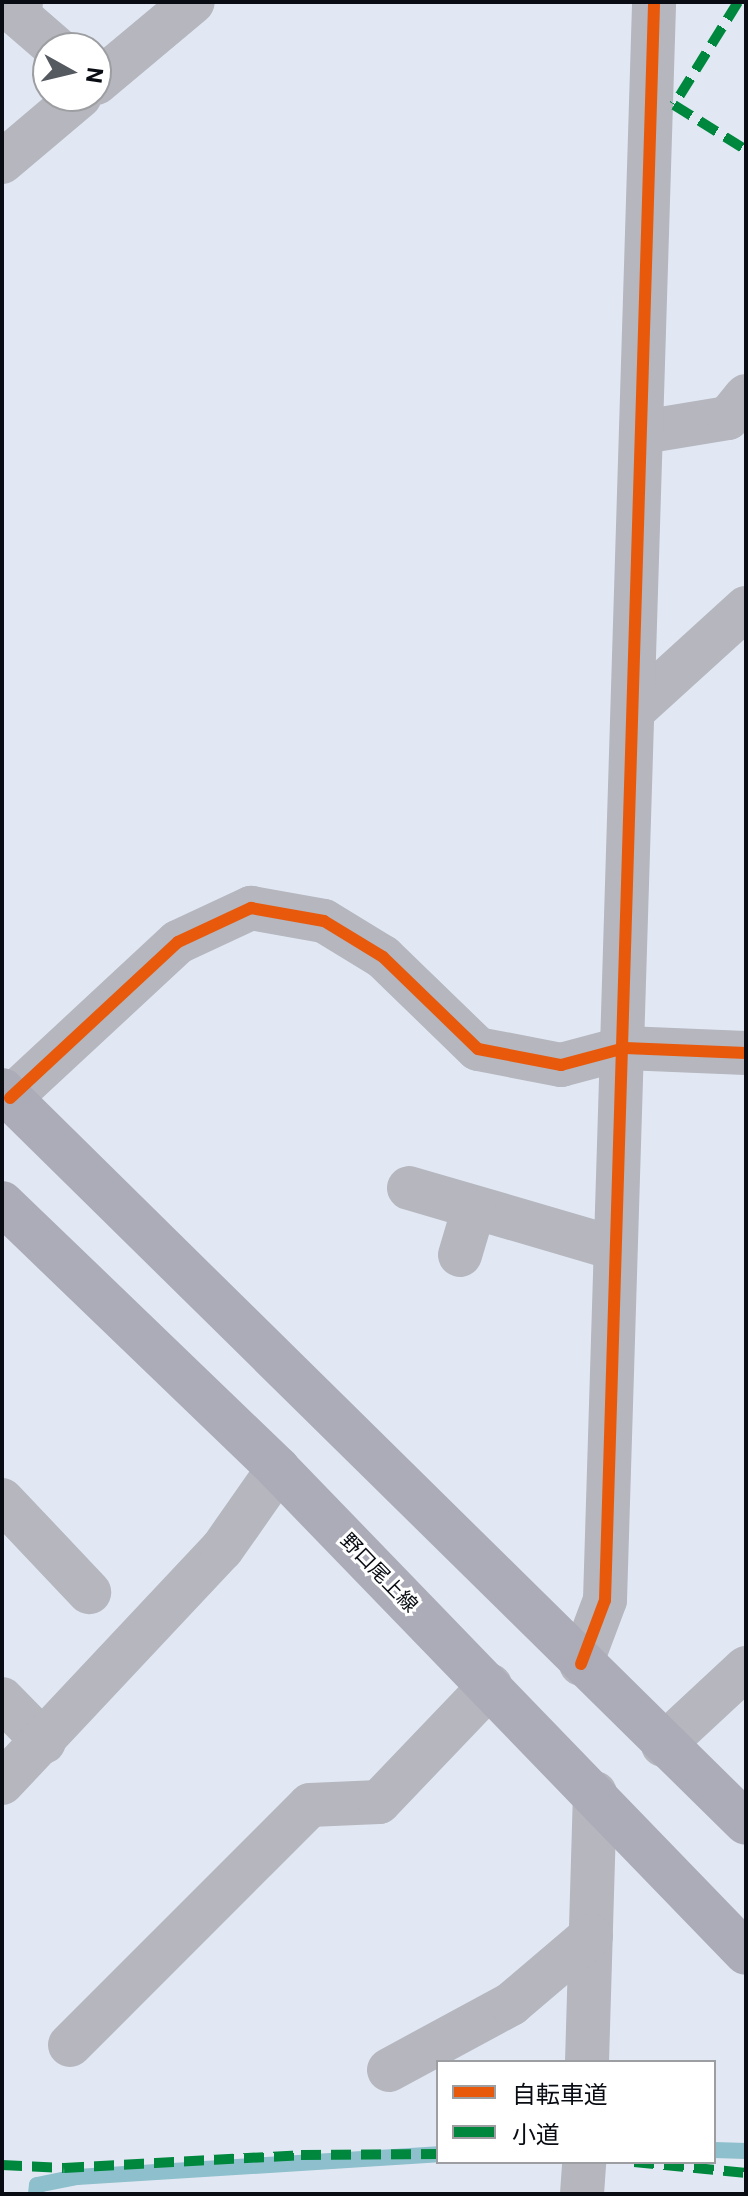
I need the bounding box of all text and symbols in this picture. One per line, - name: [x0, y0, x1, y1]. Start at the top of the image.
- north arrow: [32, 32, 112, 112]
- text: N: [81, 66, 108, 85]
- street label: 野口尾上線: [336, 1529, 422, 1617]
- legend: [436, 2060, 716, 2164]
- text: 自転車道: [512, 2081, 608, 2109]
- text: 小道: [512, 2121, 560, 2149]

